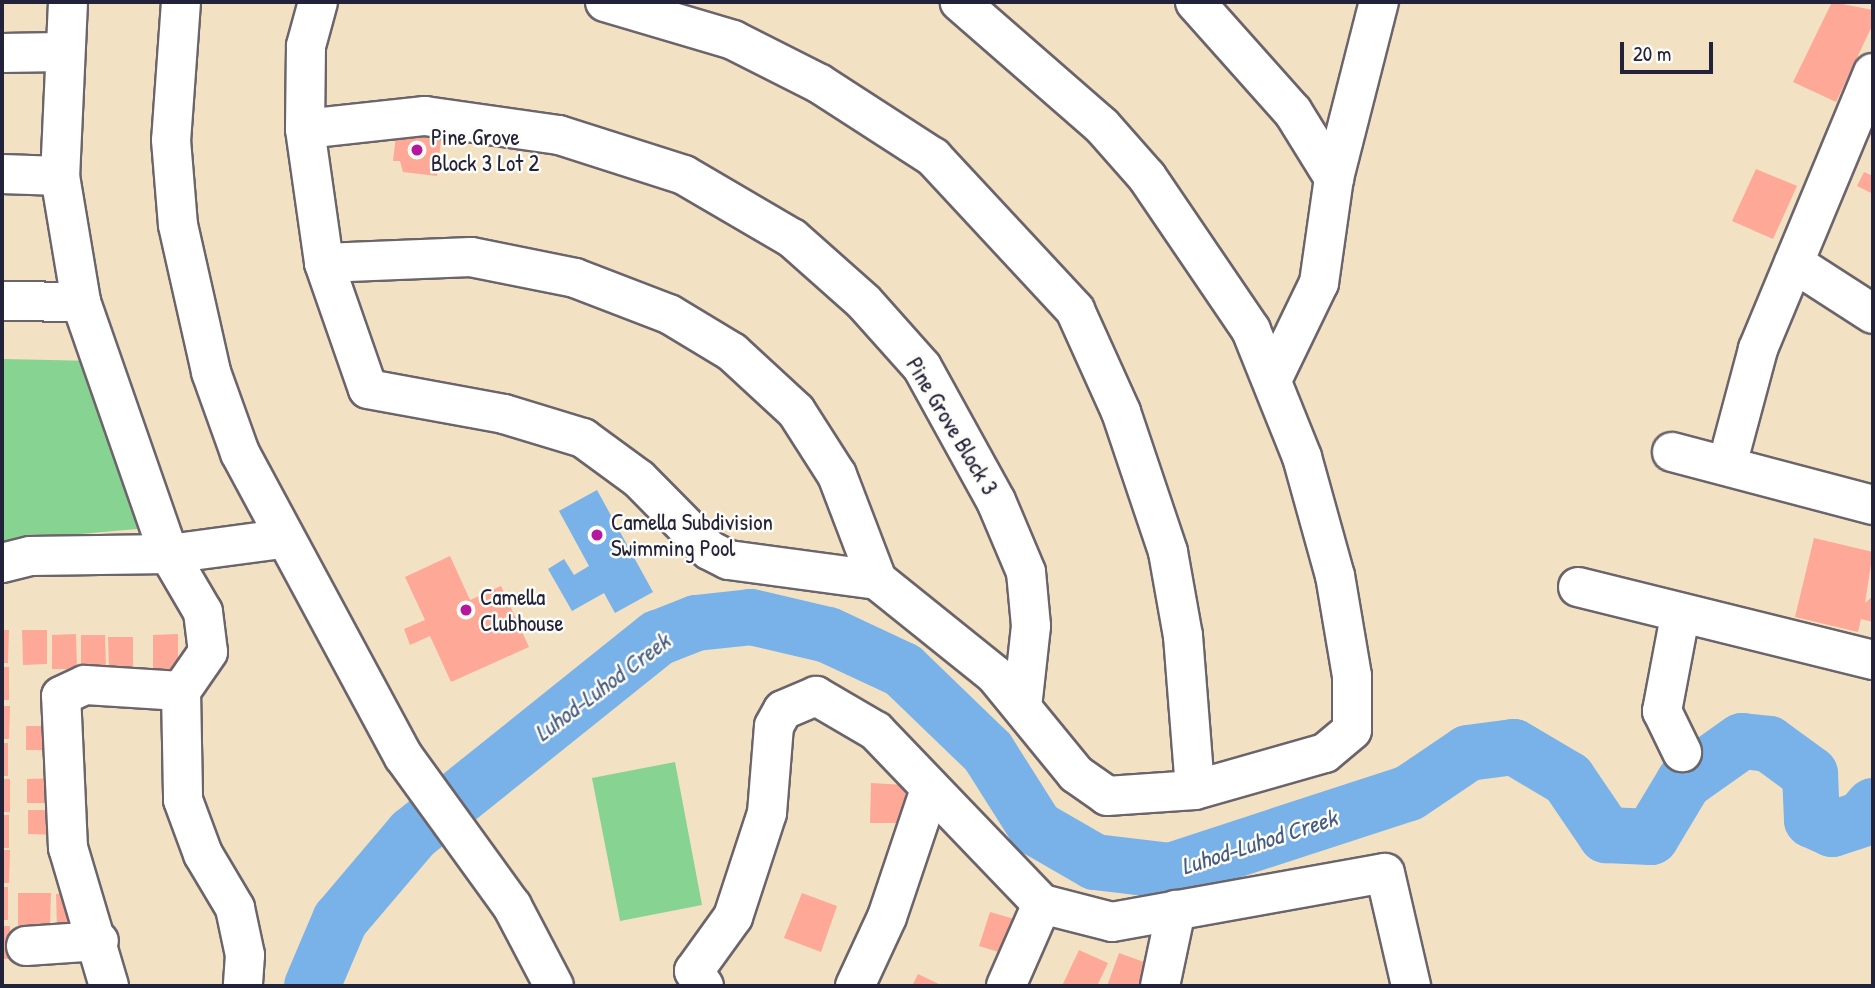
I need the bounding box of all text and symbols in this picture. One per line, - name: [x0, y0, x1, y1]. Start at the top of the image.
- scale bar: [1623, 28, 1716, 72]
- text: 20 m: [1633, 39, 1671, 68]
- place label: Pine Grove Block 3 Lot 2: [431, 123, 539, 177]
- marker: Pine Grove Block 3 Lot 2: [409, 142, 425, 158]
- street label: Pine Grove Block 3: [900, 352, 1004, 500]
- place label: Camella Subdivision Swimming Pool: [611, 508, 773, 562]
- marker: Camella Subdivision Swimming Pool: [589, 527, 605, 543]
- place label: Camella Clubhouse: [480, 583, 564, 637]
- marker: Camella Clubhouse: [458, 602, 474, 618]
- water label: Luhod-Luhod Creek: [529, 627, 675, 747]
- water label: Luhod-Luhod Creek: [1178, 803, 1340, 881]

